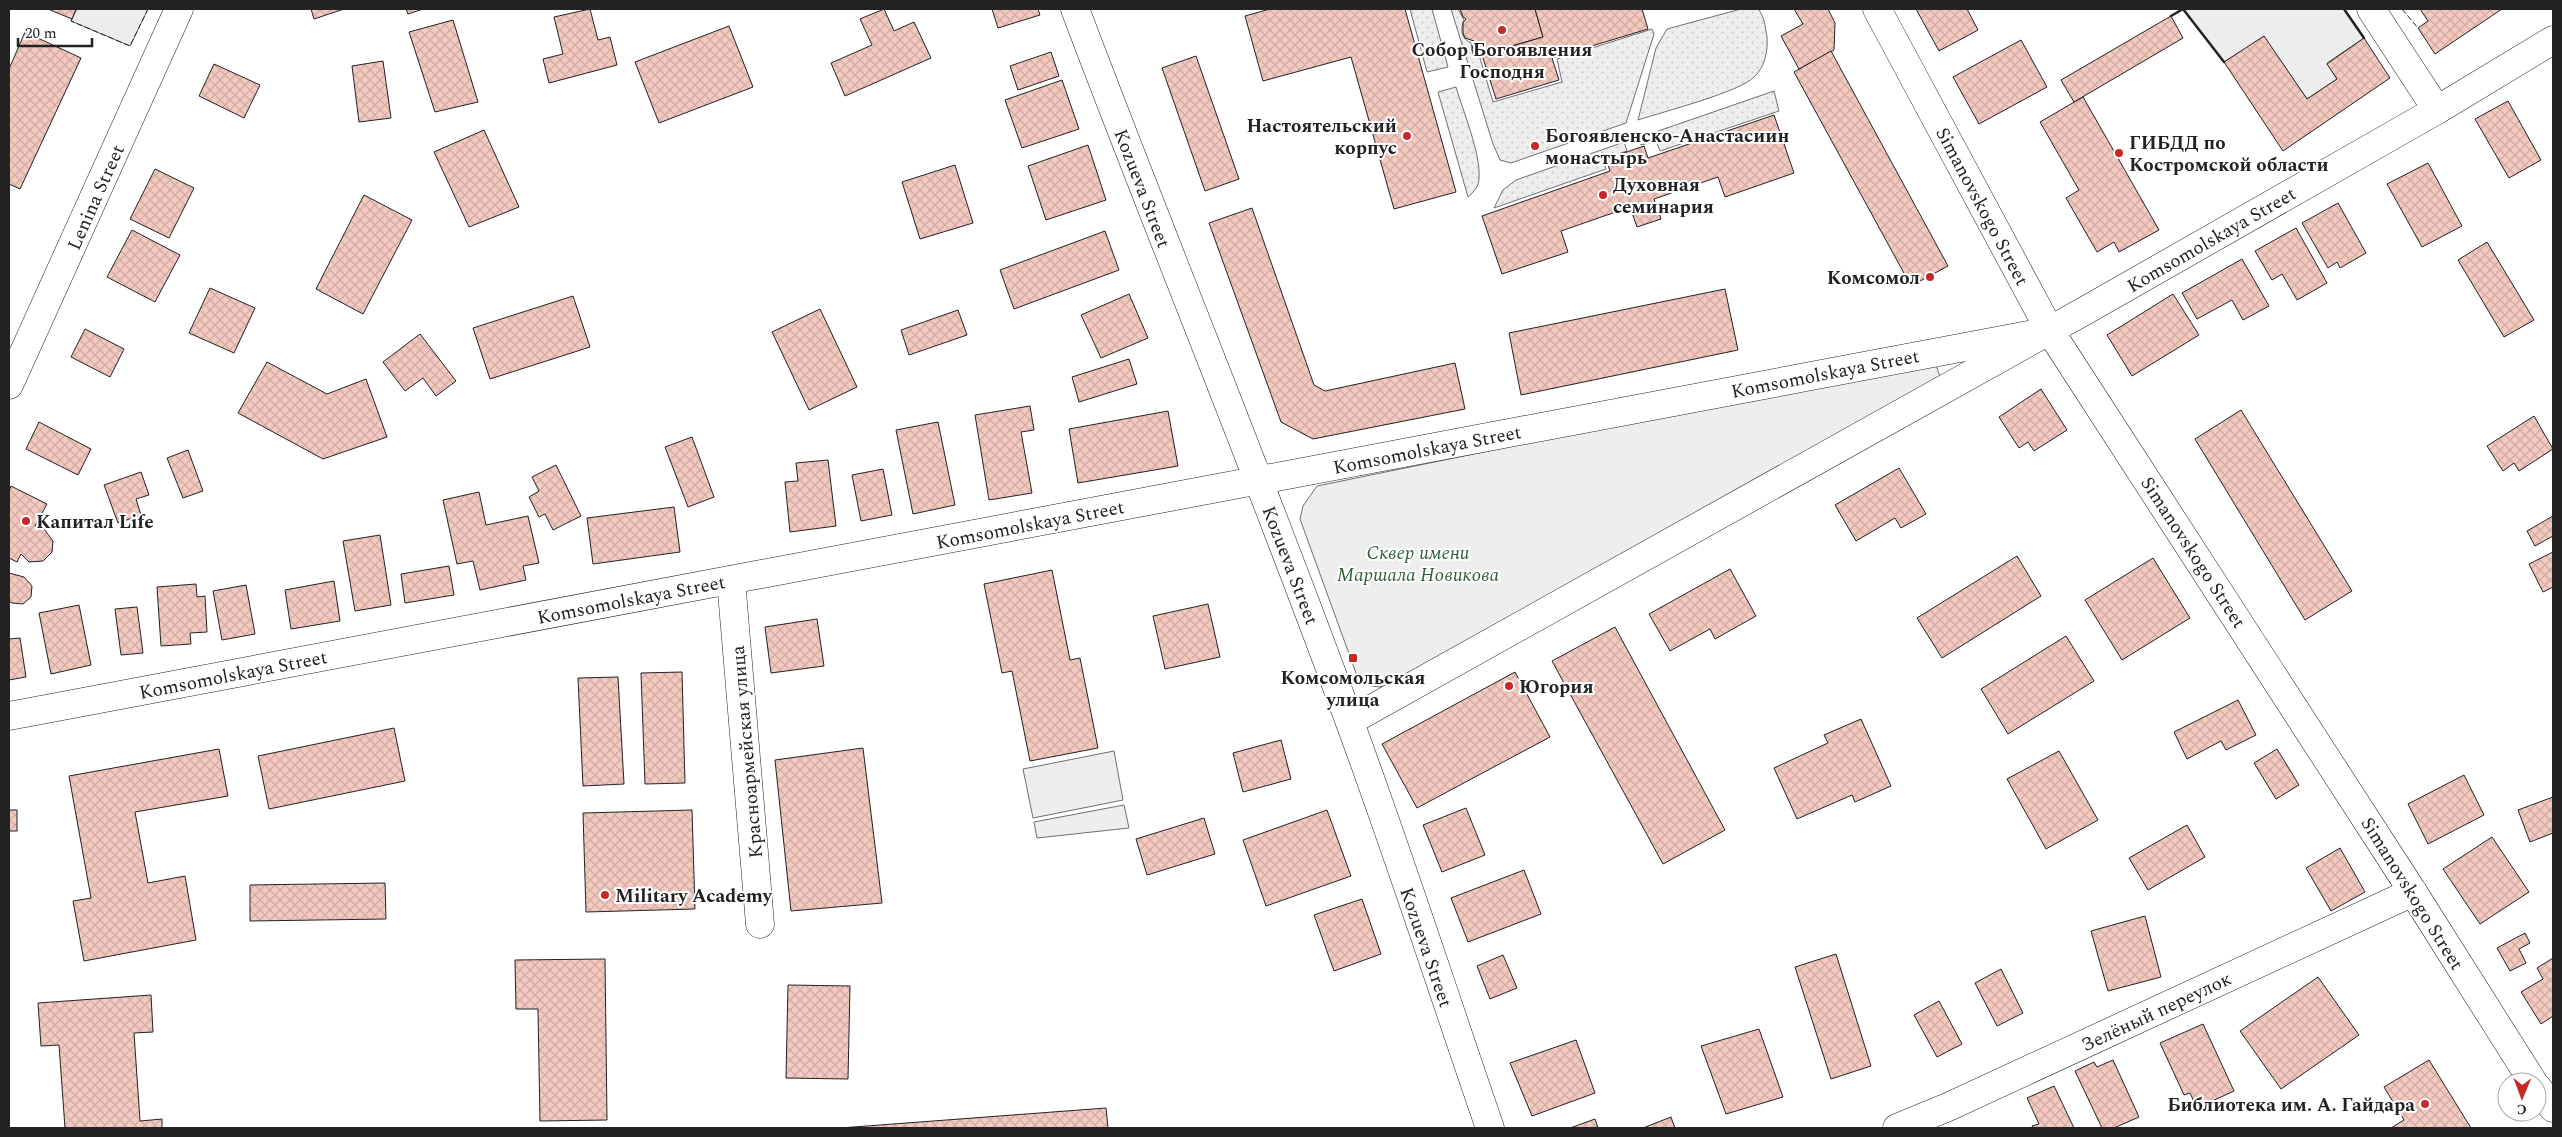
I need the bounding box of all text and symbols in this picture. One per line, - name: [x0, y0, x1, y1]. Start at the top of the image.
- scale bar: [18, 15, 91, 47]
- text: 20 m: [25, 22, 57, 45]
- marker: Собор Богоявления Господня: [1496, 24, 1508, 36]
- place label: Собор Богоявления Господня: [1412, 36, 1592, 87]
- place label: Настоятельский корпус: [1246, 112, 1397, 163]
- place label: Богоявленско-Анастасиин монастырь: [1545, 122, 1789, 173]
- street label: Simanovskogo Street: [1928, 122, 2036, 291]
- street label: Kozueva Street: [1106, 125, 1178, 253]
- place label: ГИБДД по Костромской области: [2129, 129, 2329, 180]
- marker: Настоятельский корпус: [1401, 130, 1413, 142]
- street label: Lenina Street: [60, 140, 133, 255]
- marker: Богоявленско-Анастасиин монастырь: [1529, 140, 1541, 152]
- marker: ГИБДД по Костромской области: [2113, 147, 2125, 159]
- place label: Духовная семинария: [1613, 171, 1714, 222]
- street label: Komsomolskaya Street: [2122, 180, 2302, 301]
- marker: Духовная семинария: [1597, 189, 1609, 201]
- place label: Комсомол: [1827, 264, 1920, 293]
- marker: Комсомол: [1924, 271, 1936, 283]
- street label: Komsomolskaya Street: [1729, 342, 1922, 407]
- street label: Komsomolskaya Street: [1331, 418, 1524, 483]
- street label: Simanovskogo Street: [2133, 471, 2253, 635]
- street label: Komsomolskaya Street: [934, 493, 1127, 558]
- street label: Kozueva Street: [1254, 502, 1326, 630]
- place label: Капитал Life: [36, 508, 154, 537]
- marker: Капитал Life: [20, 515, 32, 527]
- park label: Сквер имени Маршала Новикова: [1337, 539, 1500, 590]
- street label: Komsomolskaya Street: [535, 568, 728, 633]
- street label: Komsomolskaya Street: [137, 643, 330, 708]
- street label: Красноармейская улица: [724, 644, 771, 859]
- marker: Комсомольская улица: [1347, 652, 1359, 664]
- place label: Комсомольская улица: [1281, 664, 1425, 715]
- place label: Югория: [1519, 673, 1594, 702]
- marker: Югория: [1503, 680, 1515, 692]
- street label: Simanovskogo Street: [2353, 812, 2471, 976]
- place label: Military Academy: [615, 882, 773, 911]
- street label: Kozueva Street: [1391, 883, 1460, 1012]
- marker: Military Academy: [599, 889, 611, 901]
- street label: Зелёный переулок: [2077, 965, 2237, 1060]
- north arrow: [2497, 1072, 2547, 1122]
- place label: Библиотека им. А. Гайдара: [2167, 1091, 2415, 1120]
- marker: Библиотека им. А. Гайдара: [2419, 1098, 2431, 1110]
- text: С: [2517, 1099, 2527, 1120]

